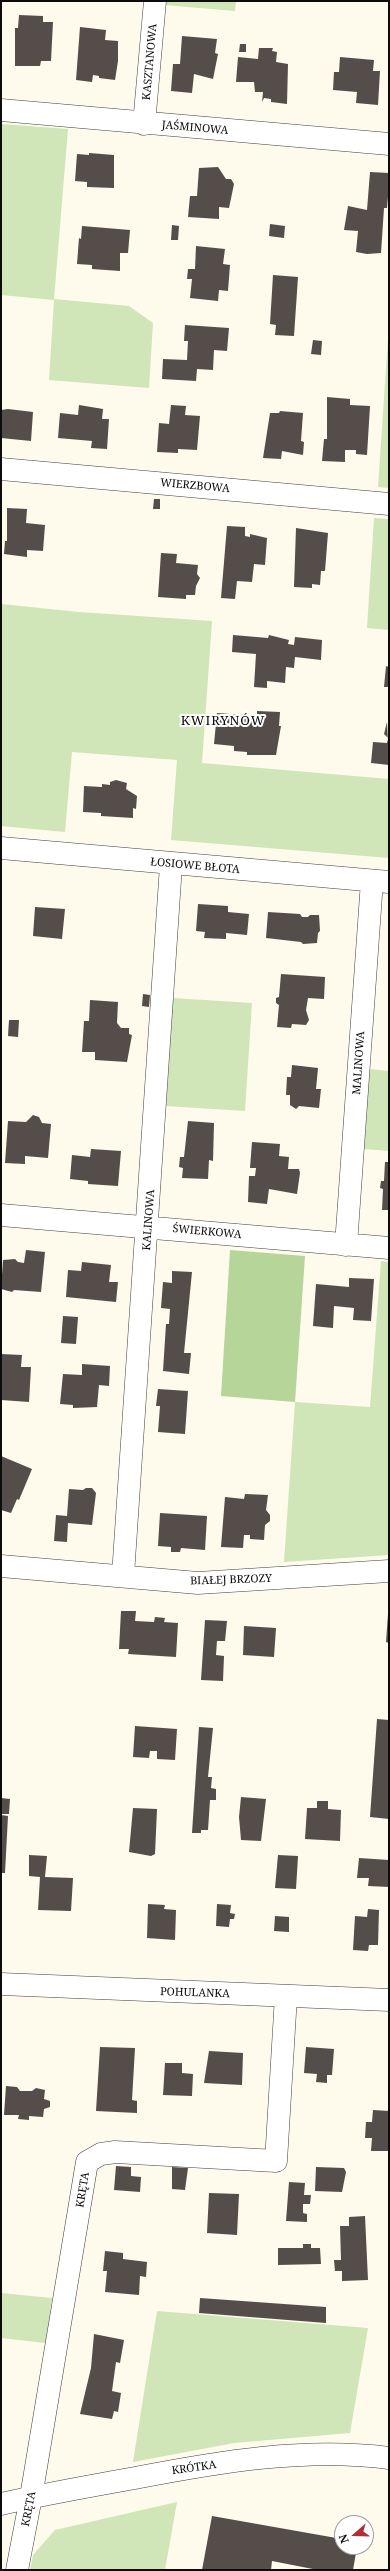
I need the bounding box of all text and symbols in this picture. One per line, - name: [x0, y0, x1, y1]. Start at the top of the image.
- street label: KASZTANOWA: [140, 23, 160, 101]
- street label: JAŚMINOWA: [161, 119, 229, 137]
- street label: WIERZBOWA: [160, 476, 230, 496]
- district label: KWIRYNÓW: [181, 713, 265, 729]
- street label: ŁOSIOWE BŁOTA: [150, 856, 240, 876]
- street label: MALINOWA: [350, 1031, 368, 1095]
- street label: KALINOWA: [140, 1189, 158, 1251]
- street label: ŚWIERKOWA: [172, 1222, 242, 1242]
- street label: BIAŁEJ BRZOZY: [190, 1572, 272, 1588]
- street label: POHULANKA: [160, 1985, 230, 2001]
- street label: KRĘTA: [74, 2171, 92, 2209]
- street label: KRÓTKA: [171, 2458, 217, 2478]
- street label: KRĘTA: [19, 2490, 39, 2528]
- north arrow: [334, 2515, 374, 2555]
- text: N: [335, 2532, 352, 2546]

